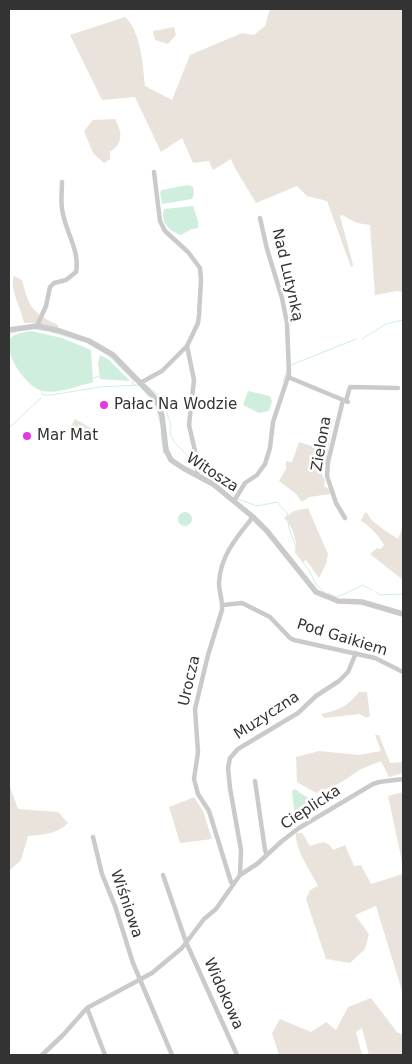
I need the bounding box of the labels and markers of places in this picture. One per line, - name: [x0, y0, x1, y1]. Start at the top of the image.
- place label: Pałac Na Wodzie: [114, 396, 237, 414]
- marker: Pałac Na Wodzie: [98, 399, 110, 411]
- place label: Mar Mat: [37, 427, 98, 445]
- marker: Mar Mat: [21, 430, 33, 442]

